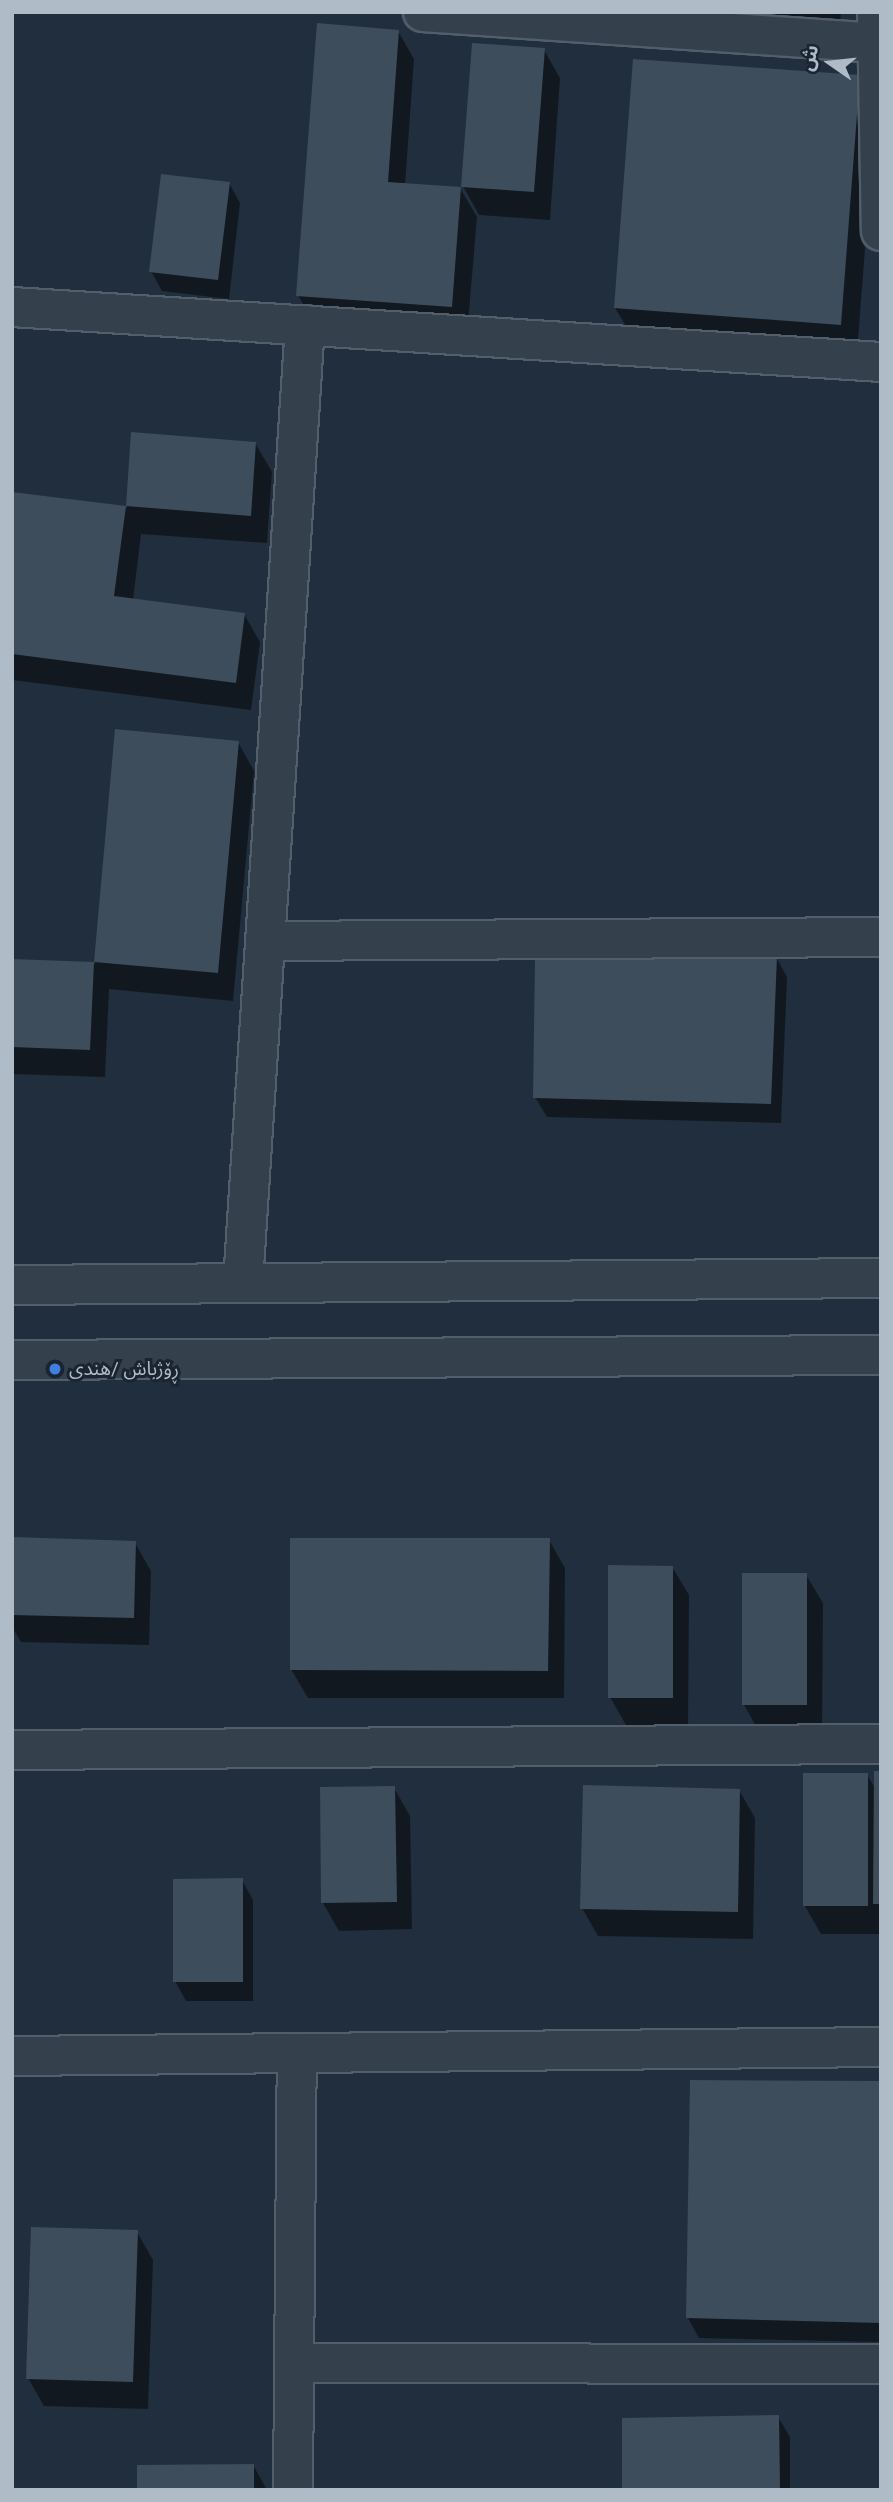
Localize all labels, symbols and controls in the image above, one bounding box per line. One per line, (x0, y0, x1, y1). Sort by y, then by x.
north arrow (795, 28, 865, 98)
text: ش (795, 42, 823, 73)
place label: ڕۆژباش /ھندی (69, 1358, 179, 1380)
marker: ڕۆژباش /ھندی (47, 1361, 63, 1377)

